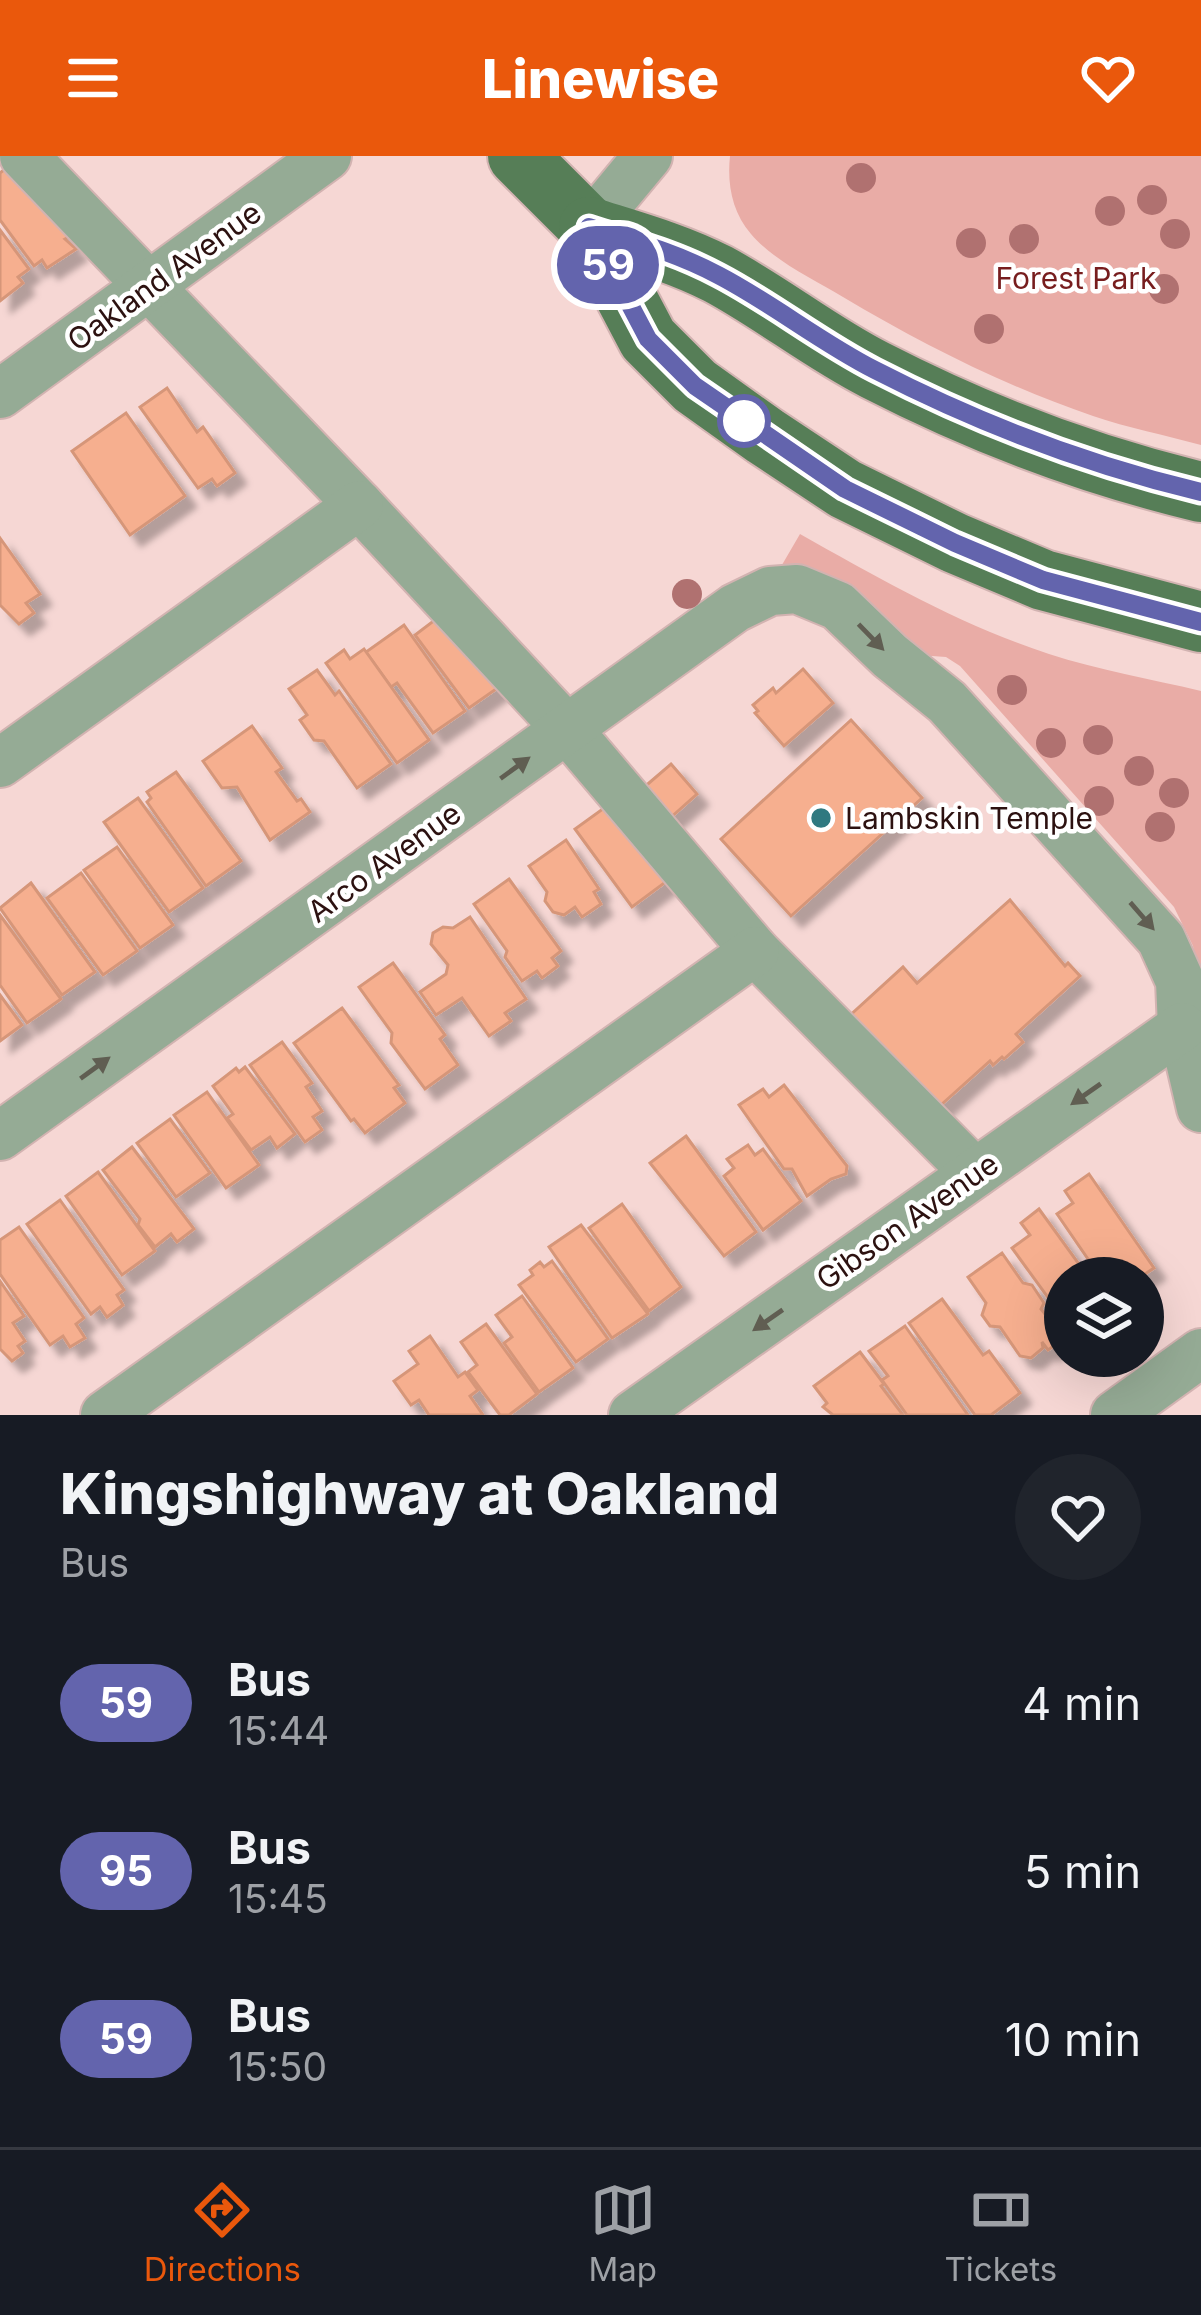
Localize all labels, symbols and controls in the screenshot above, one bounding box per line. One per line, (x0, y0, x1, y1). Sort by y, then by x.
icon: menu (60, 45, 126, 111)
icon: heart (1075, 45, 1141, 111)
text: Linewise (482, 46, 719, 111)
street label: Oakland Avenue (60, 194, 268, 358)
line badge: 59 (554, 226, 662, 304)
text: 59 (581, 239, 635, 290)
park label: Forest Park (995, 260, 1157, 296)
unlabelled marker (719, 396, 769, 446)
one-way arrow (856, 622, 884, 651)
one-way arrow (499, 757, 531, 780)
street label: Arco Avenue (300, 794, 468, 930)
place label: Lambskin Temple (845, 800, 1093, 836)
marker: Lambskin Temple (808, 805, 834, 831)
one-way arrow (1128, 901, 1154, 931)
one-way arrow (79, 1057, 111, 1080)
one-way arrow (1070, 1082, 1102, 1105)
street label: Gibson Avenue (809, 1145, 1005, 1297)
map controls (1044, 1257, 1164, 1377)
button: layers (1044, 1257, 1164, 1377)
one-way arrow (752, 1307, 784, 1331)
button: heart (1015, 1454, 1141, 1580)
text: Kingshighway at Oakland (60, 1459, 779, 1528)
text: Bus (60, 1539, 129, 1586)
text: Bus (228, 1652, 311, 1707)
text: 4 min (1022, 1676, 1141, 1731)
text: 59 (99, 1677, 153, 1728)
text: 15:44 (228, 1707, 329, 1754)
text: Bus (228, 1820, 311, 1875)
text: 5 min (1024, 1844, 1141, 1899)
text: 95 (99, 1845, 153, 1896)
text: 15:45 (228, 1875, 328, 1922)
text: Bus (228, 1988, 311, 2043)
text: 10 min (1005, 2012, 1141, 2067)
text: 59 (99, 2013, 153, 2064)
text: 15:50 (228, 2043, 327, 2090)
tab: Directions (144, 2177, 301, 2289)
tab: Map (589, 2177, 657, 2289)
tab: Tickets (945, 2177, 1057, 2289)

